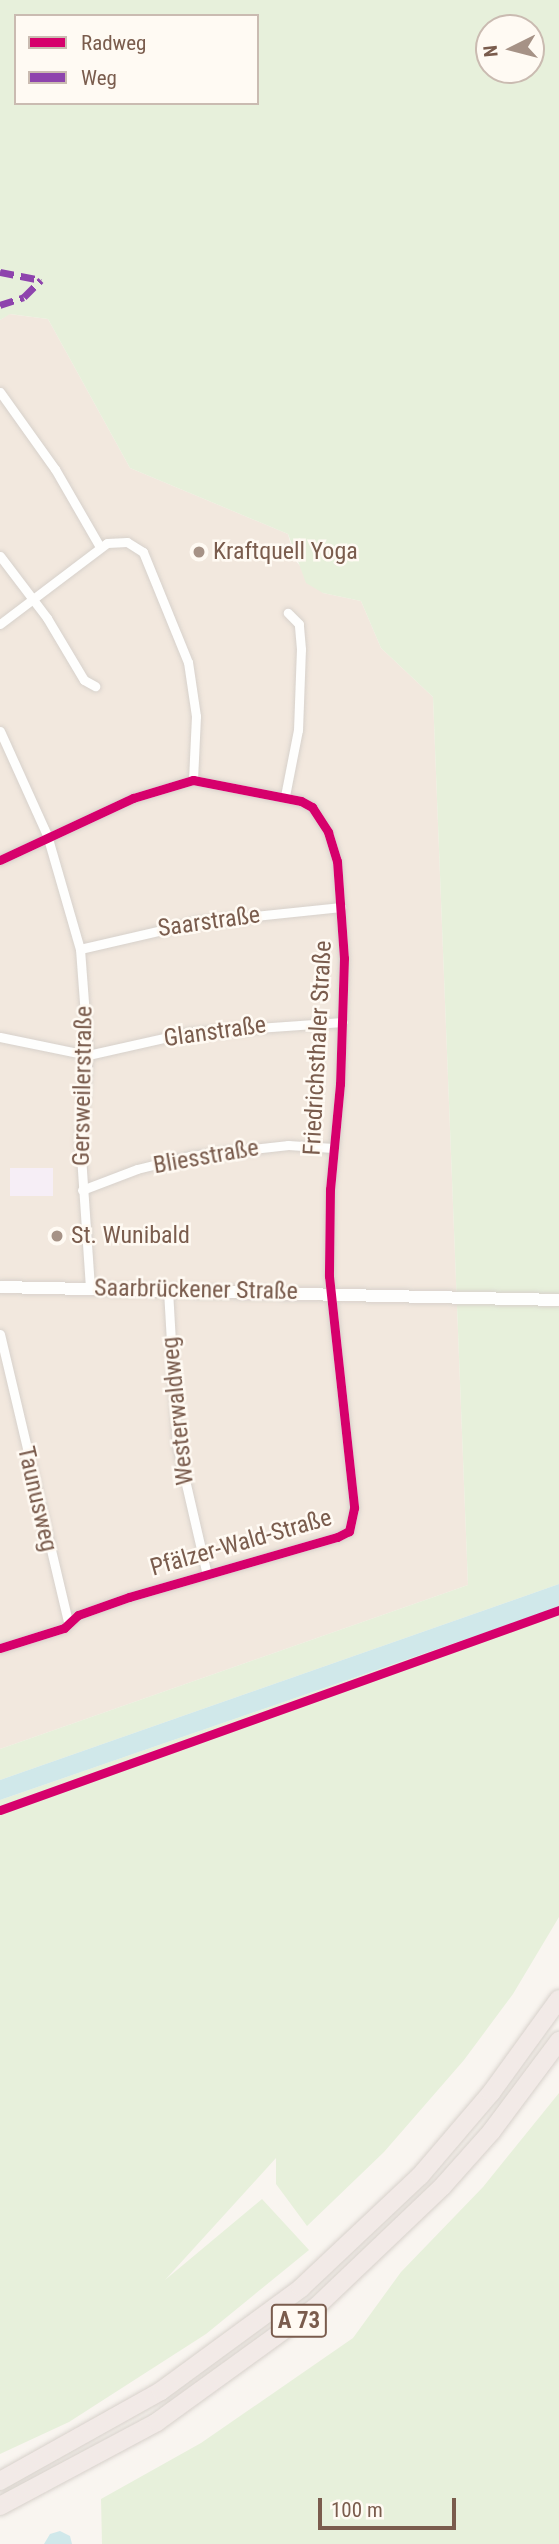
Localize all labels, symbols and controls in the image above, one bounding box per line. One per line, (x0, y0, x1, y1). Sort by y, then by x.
legend (14, 14, 259, 105)
north arrow (475, 14, 545, 84)
text: Radweg (81, 31, 146, 55)
text: N (479, 44, 503, 58)
text: Weg (81, 66, 117, 90)
place label: Kraftquell Yoga (213, 538, 358, 566)
marker: Kraftquell Yoga (191, 544, 207, 560)
street label: Saarstraße (156, 901, 262, 943)
street label: Friedrichsthaler Straße (298, 940, 338, 1156)
street label: Gersweilerstraße (67, 1006, 99, 1166)
street label: Glanstraße (162, 1011, 268, 1053)
street label: Bliesstraße (151, 1134, 261, 1180)
place label: St. Wunibald (71, 1222, 190, 1250)
marker: St. Wunibald (49, 1228, 65, 1244)
street label: Saarbrückener Straße (94, 1274, 298, 1306)
street label: Westerwaldweg (156, 1335, 200, 1487)
street label: Taunusweg (11, 1444, 63, 1554)
street label: Pfälzer-Wald-Straße (147, 1503, 335, 1583)
road number: A 73 (269, 2302, 329, 2340)
scale bar (321, 2484, 459, 2528)
text: 100 m (331, 2498, 383, 2522)

